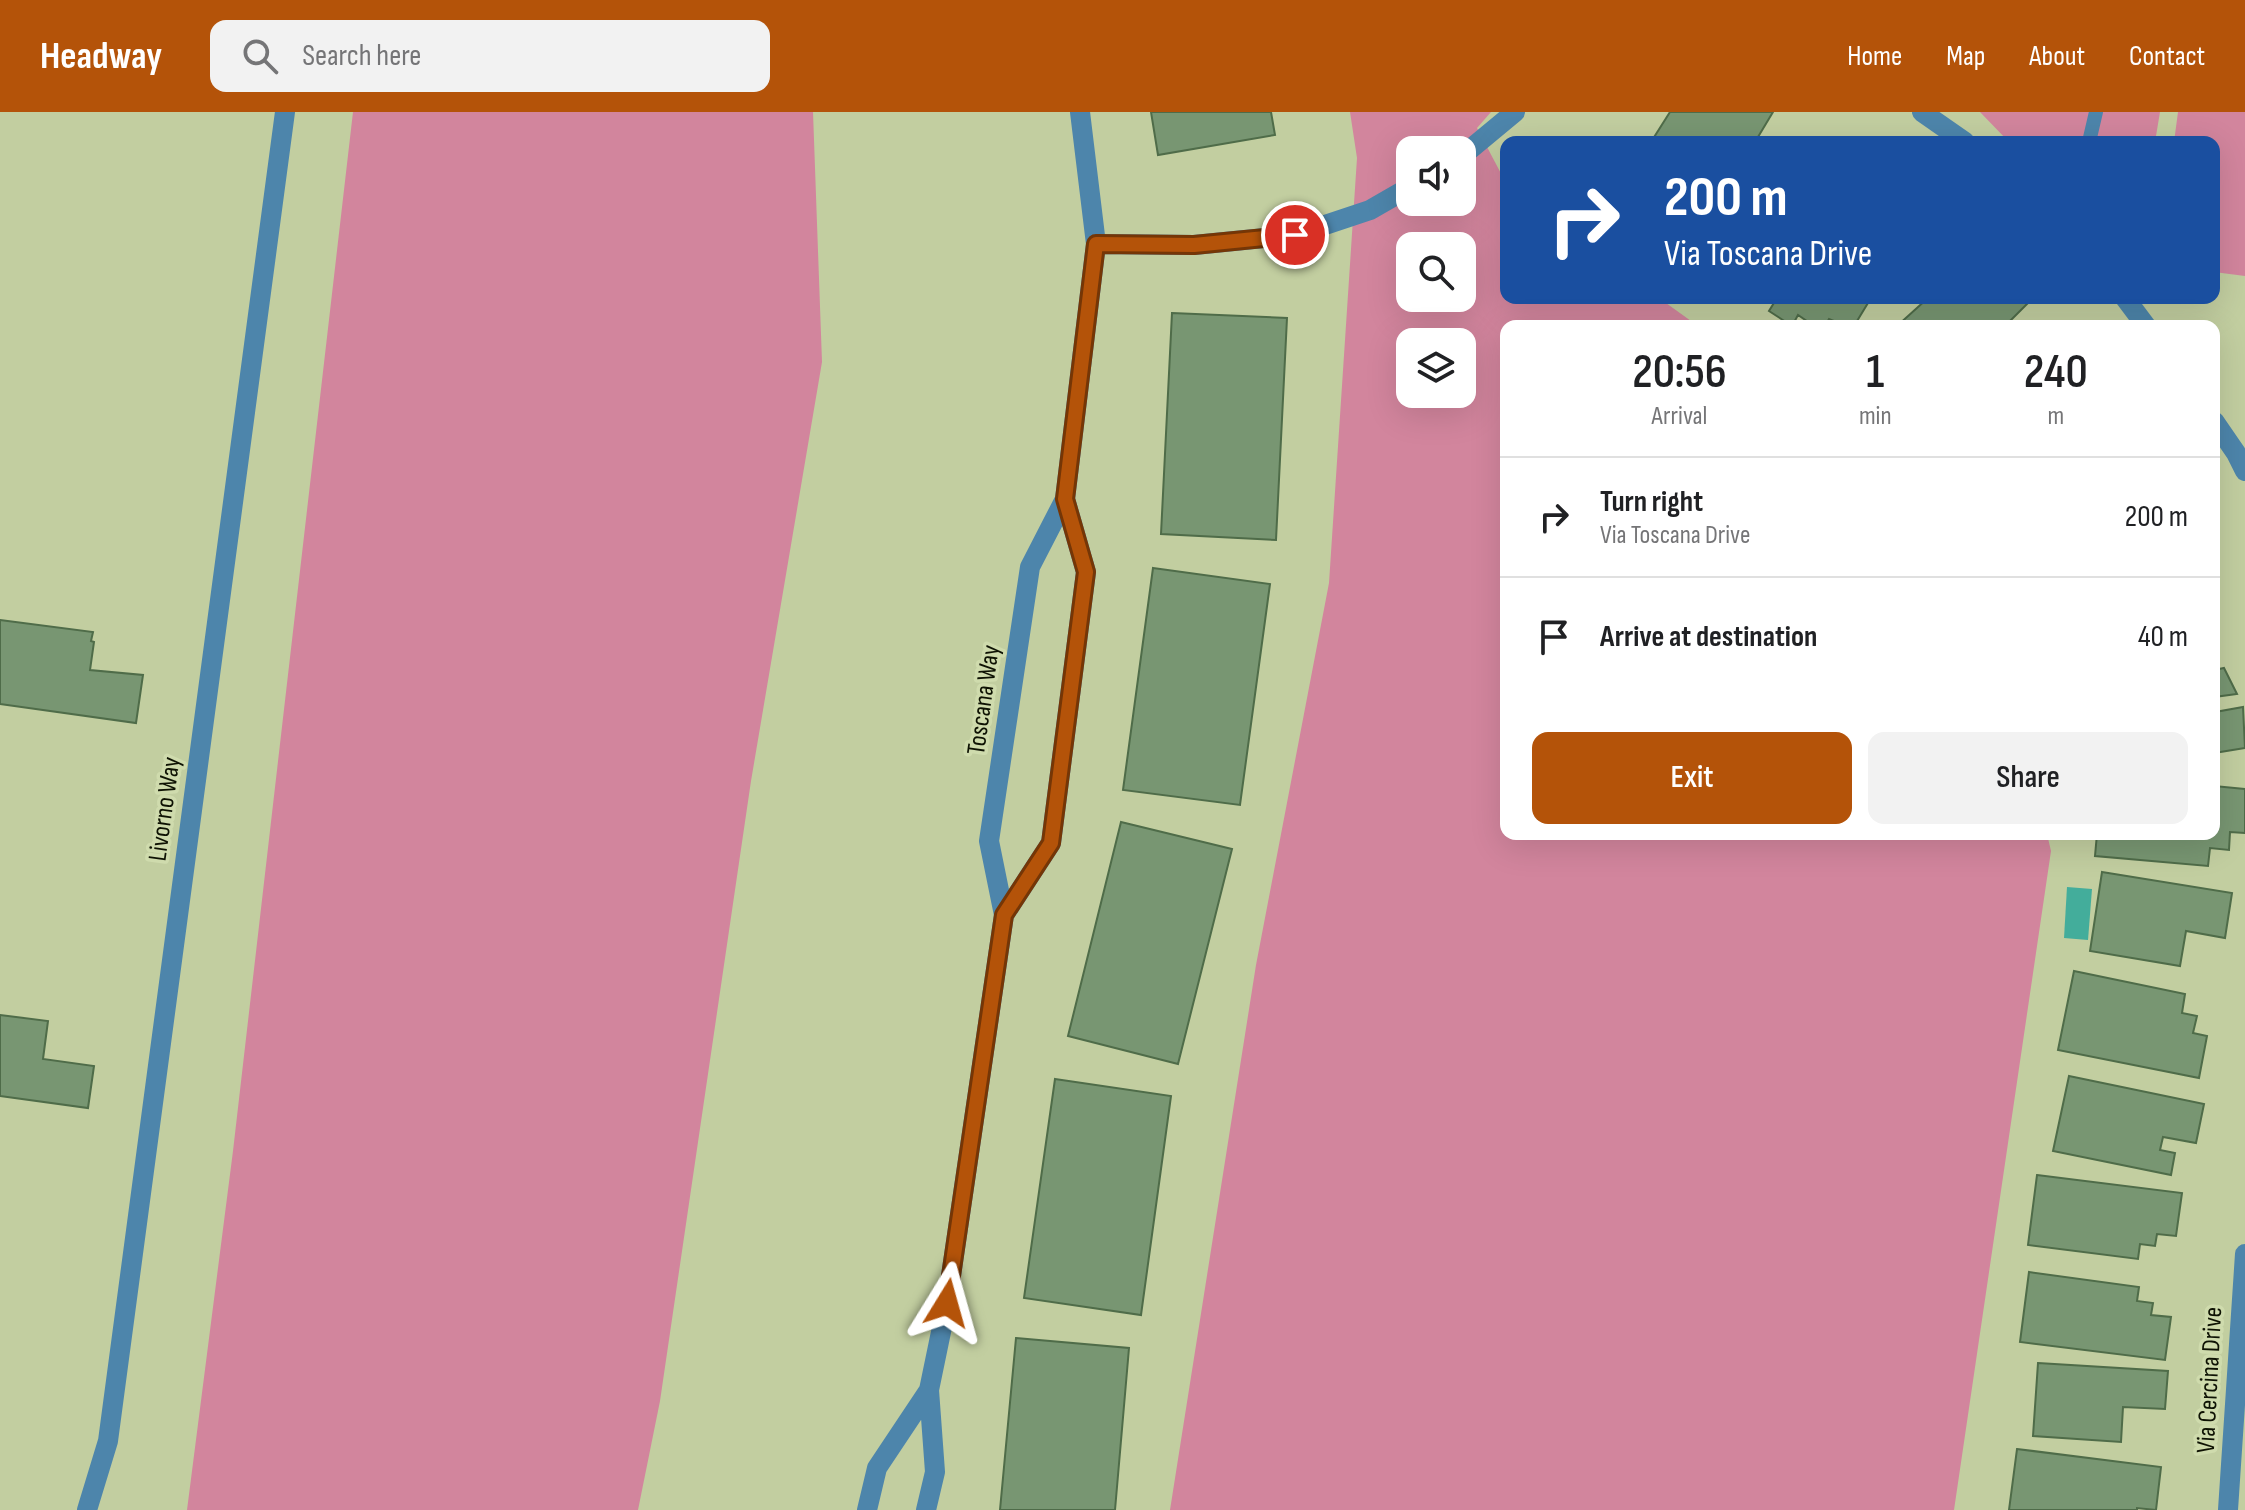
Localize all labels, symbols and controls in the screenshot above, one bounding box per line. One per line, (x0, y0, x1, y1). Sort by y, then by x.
search box (210, 20, 770, 92)
text: Headway (40, 34, 162, 79)
icon: search (238, 34, 282, 78)
text: Search here (302, 38, 421, 74)
text: Home (1847, 40, 1902, 73)
text: Map (1946, 40, 1985, 73)
text: About (2029, 40, 2085, 73)
text: Contact (2129, 40, 2205, 73)
map controls (1396, 136, 1476, 408)
button: sound (1396, 136, 1476, 216)
text: 200 m (1664, 165, 1788, 232)
icon: right (1532, 168, 1636, 272)
pin (1261, 201, 1329, 269)
icon: arrive (1273, 213, 1317, 257)
button: search (1396, 232, 1476, 312)
text: Via Toscana Drive (1664, 233, 1872, 276)
button: layers (1396, 328, 1476, 408)
text: 20:56 (1632, 344, 1727, 401)
text: 1 (1866, 344, 1884, 401)
text: 240 (2024, 344, 2088, 401)
text: Arrival (1652, 401, 1707, 432)
text: min (1859, 401, 1892, 432)
text: m (2047, 401, 2064, 432)
text: Turn right (1600, 484, 1703, 520)
icon: right (1532, 495, 1576, 539)
text: 200 m (2125, 499, 2188, 535)
text: Via Toscana Drive (1600, 520, 1750, 551)
icon: arrive (1532, 615, 1576, 659)
text: Arrive at destination (1600, 619, 1817, 655)
text: 40 m (2138, 619, 2188, 655)
street label: Toscana Way (961, 643, 1007, 757)
button: Exit (1532, 732, 1852, 824)
button: Share (1868, 732, 2188, 824)
street label: Livorno Way (142, 755, 188, 863)
position arrow (905, 1261, 989, 1345)
street label: Via Cercina Drive (2191, 1306, 2229, 1454)

